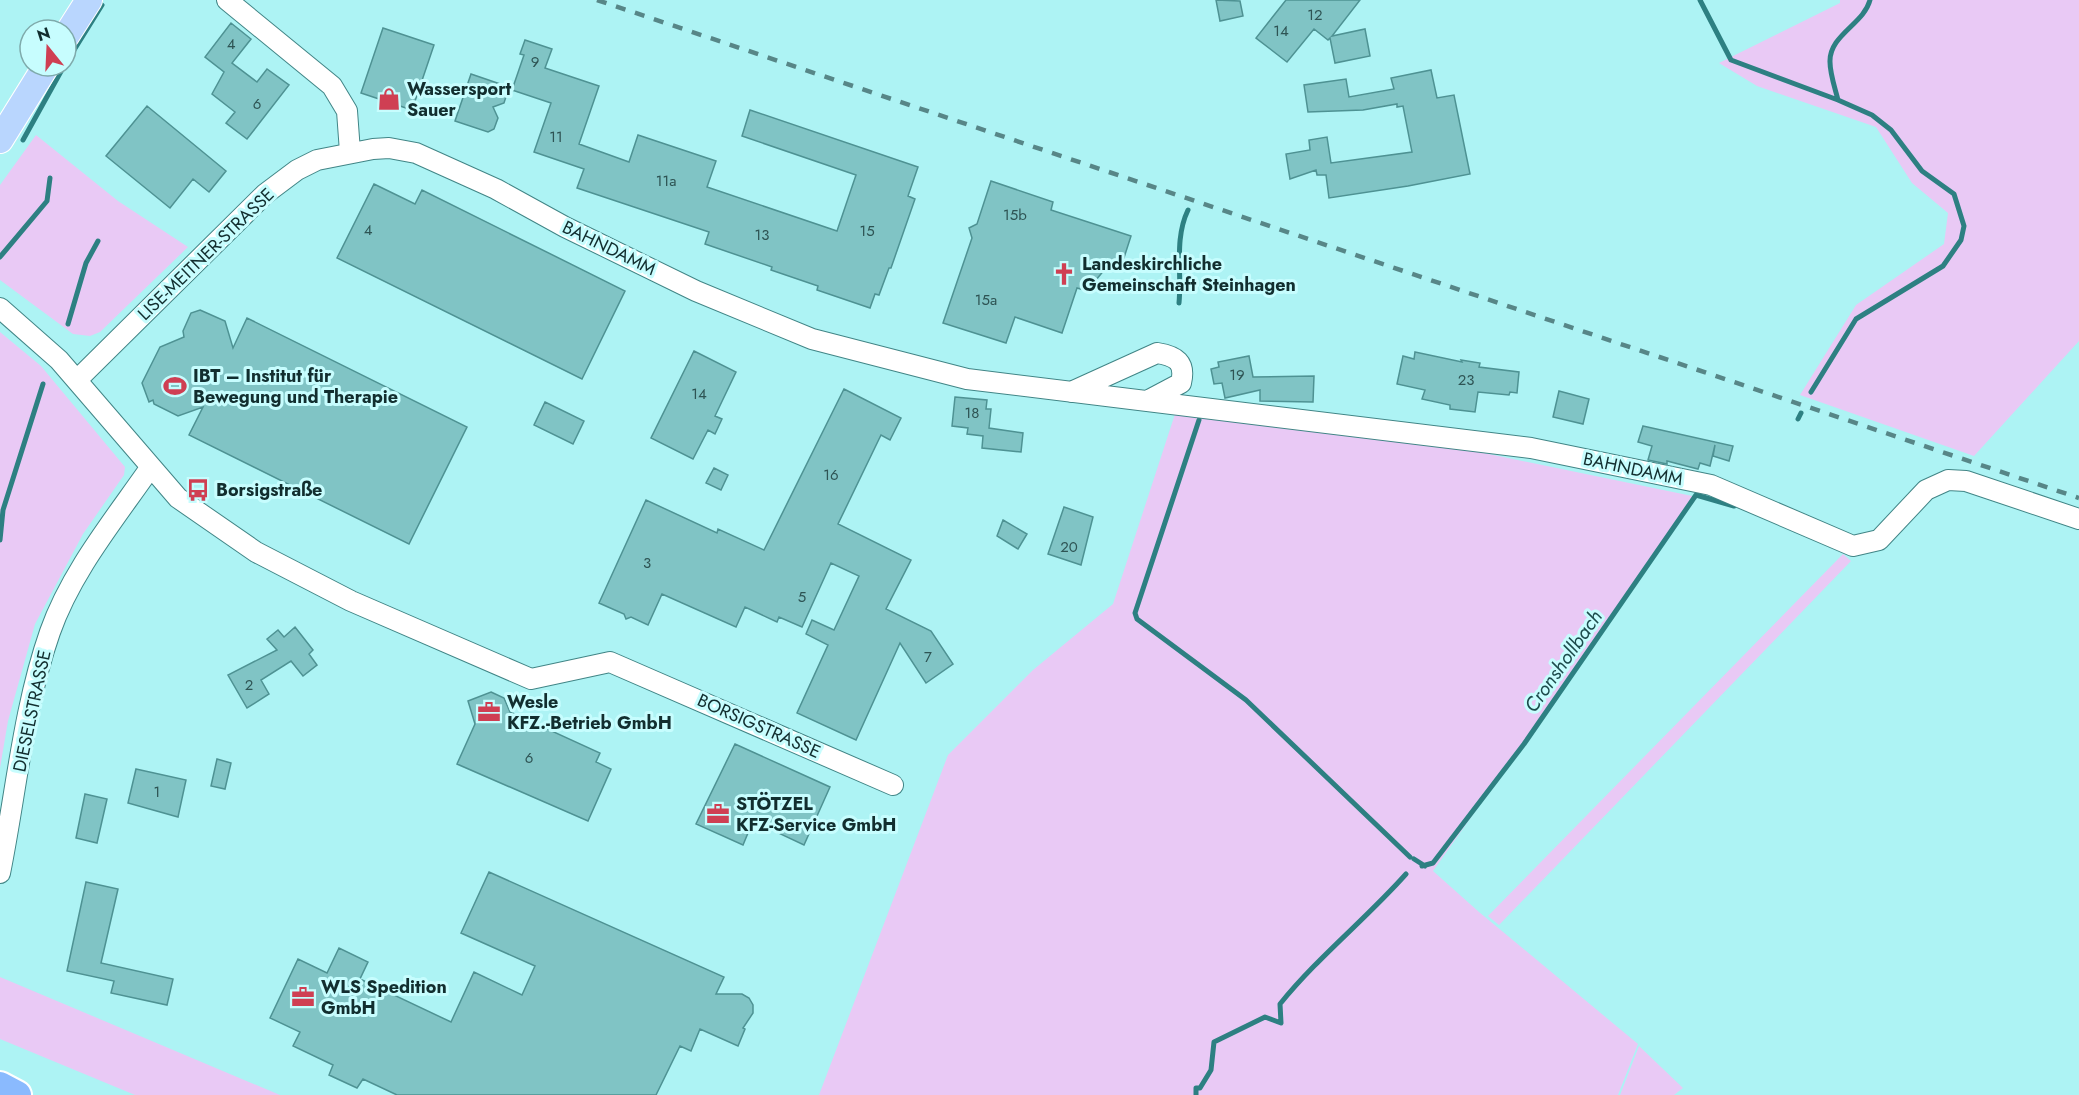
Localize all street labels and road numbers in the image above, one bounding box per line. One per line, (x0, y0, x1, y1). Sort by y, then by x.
street label: LISE-MEITNER-STRASSE (132, 182, 280, 326)
street label: BAHNDAMM (558, 214, 660, 282)
street label: BAHNDAMM (1581, 446, 1685, 492)
street label: DIESELSTRASSE (6, 648, 58, 774)
street label: BORSIGSTRASSE (693, 687, 825, 765)

